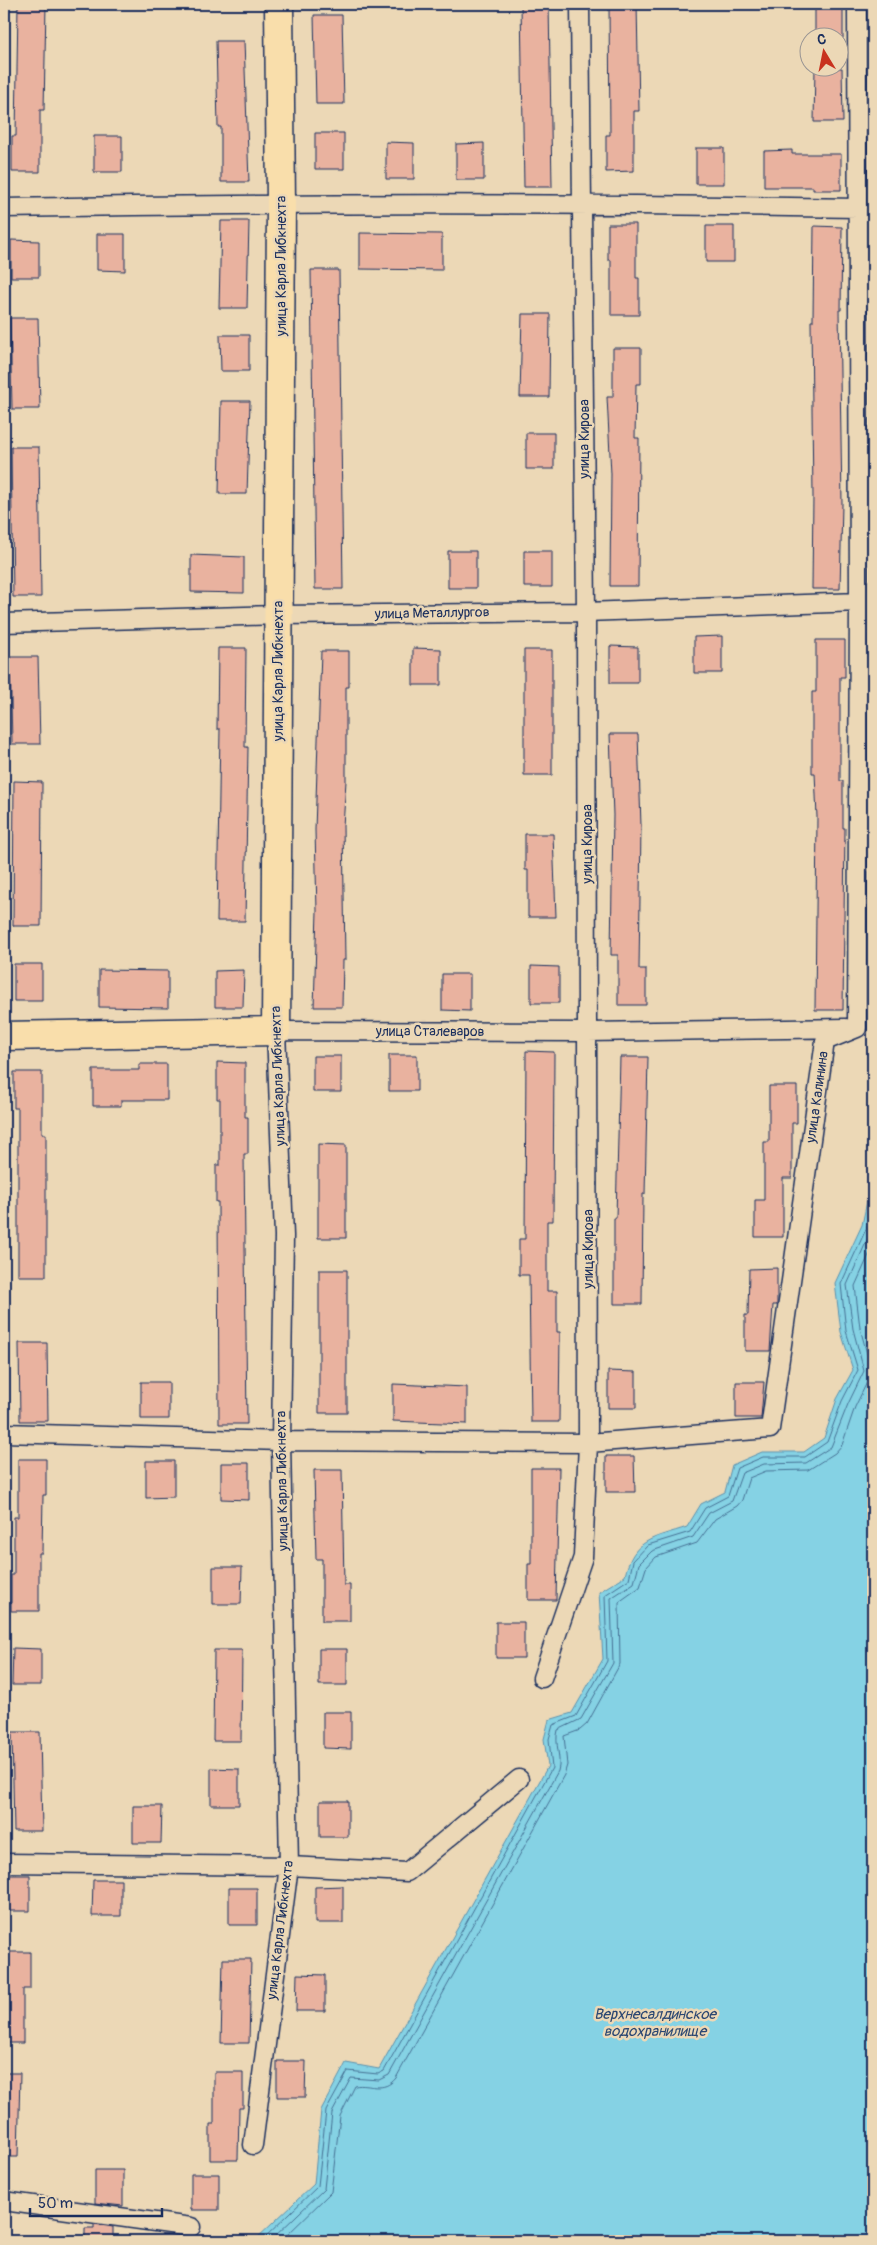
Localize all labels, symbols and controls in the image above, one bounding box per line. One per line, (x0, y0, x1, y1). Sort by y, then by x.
north arrow (800, 28, 850, 78)
text: С (816, 31, 828, 49)
street label: улица Карла Либкнехта (273, 196, 290, 337)
street label: улица Кирова (576, 399, 593, 480)
street label: улица Карла Либкнехта (270, 601, 287, 742)
street label: улица Металлургов (373, 603, 490, 623)
street label: улица Кирова (579, 804, 596, 885)
street label: улица Карла Либкнехта (267, 1006, 289, 1147)
street label: улица Сталеваров (375, 1023, 484, 1040)
street label: улица Калинина (802, 1050, 832, 1145)
street label: улица Кирова (580, 1209, 597, 1290)
street label: улица Карла Либкнехта (272, 1411, 292, 1552)
street label: улица Карла Либкнехта (263, 1859, 297, 2002)
water label: Верхнесалдинское водохранилище (594, 2005, 717, 2041)
scale bar (30, 2185, 162, 2217)
text: 50 m (38, 2194, 73, 2213)

